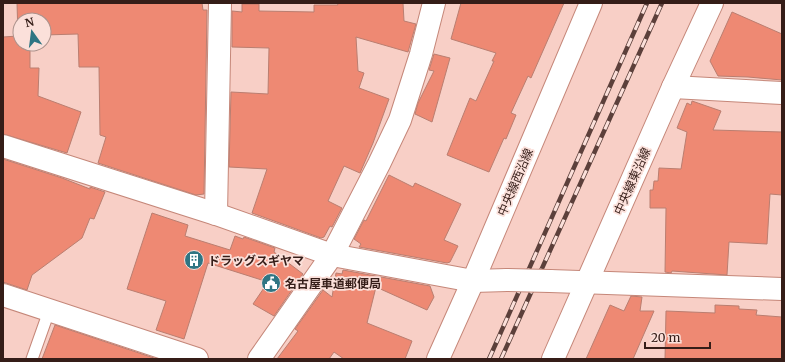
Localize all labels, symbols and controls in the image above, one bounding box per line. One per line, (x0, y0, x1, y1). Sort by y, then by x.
north arrow (12, 12, 52, 52)
text: N (24, 14, 36, 30)
street label: 中央線東沿線 (611, 145, 653, 217)
street label: 中央線西沿線 (494, 146, 536, 218)
building icon: ドラッグスギヤマ (183, 249, 205, 271)
place label: ドラッグスギヤマ (208, 253, 304, 268)
public building icon: 名古屋車道郵便局 (260, 272, 282, 294)
place label: 名古屋車道郵便局 (285, 276, 381, 291)
scale bar (645, 324, 710, 350)
text: 20 m (651, 330, 680, 345)

